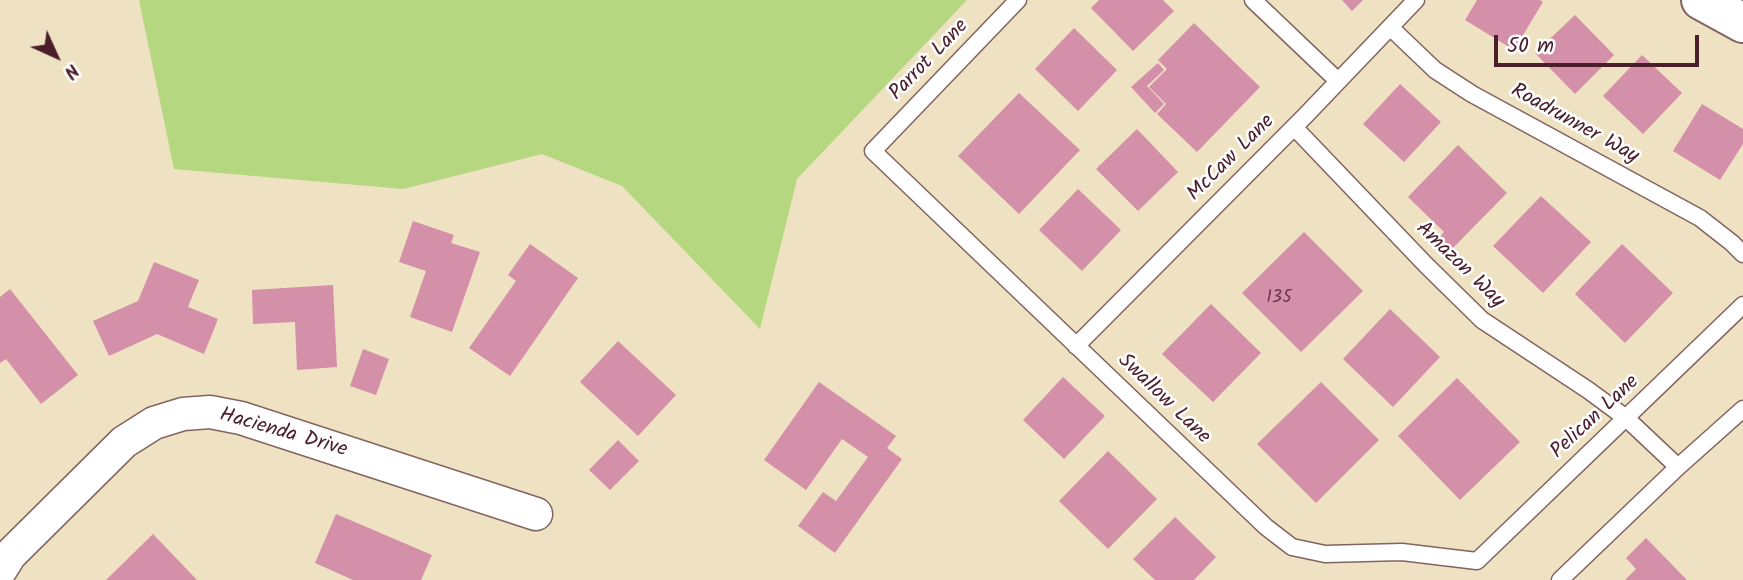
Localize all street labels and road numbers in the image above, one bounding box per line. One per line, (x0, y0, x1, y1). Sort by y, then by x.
street label: Parrot Lane (885, 15, 975, 107)
street label: Roadrunner Way (1506, 79, 1642, 171)
street label: McCaw Lane (1183, 110, 1281, 208)
street label: Amazon Way (1409, 217, 1509, 315)
street label: Swallow Lane (1111, 349, 1215, 451)
street label: Pelican Lane (1547, 371, 1645, 465)
street label: Hacienda Drive (216, 404, 350, 464)

